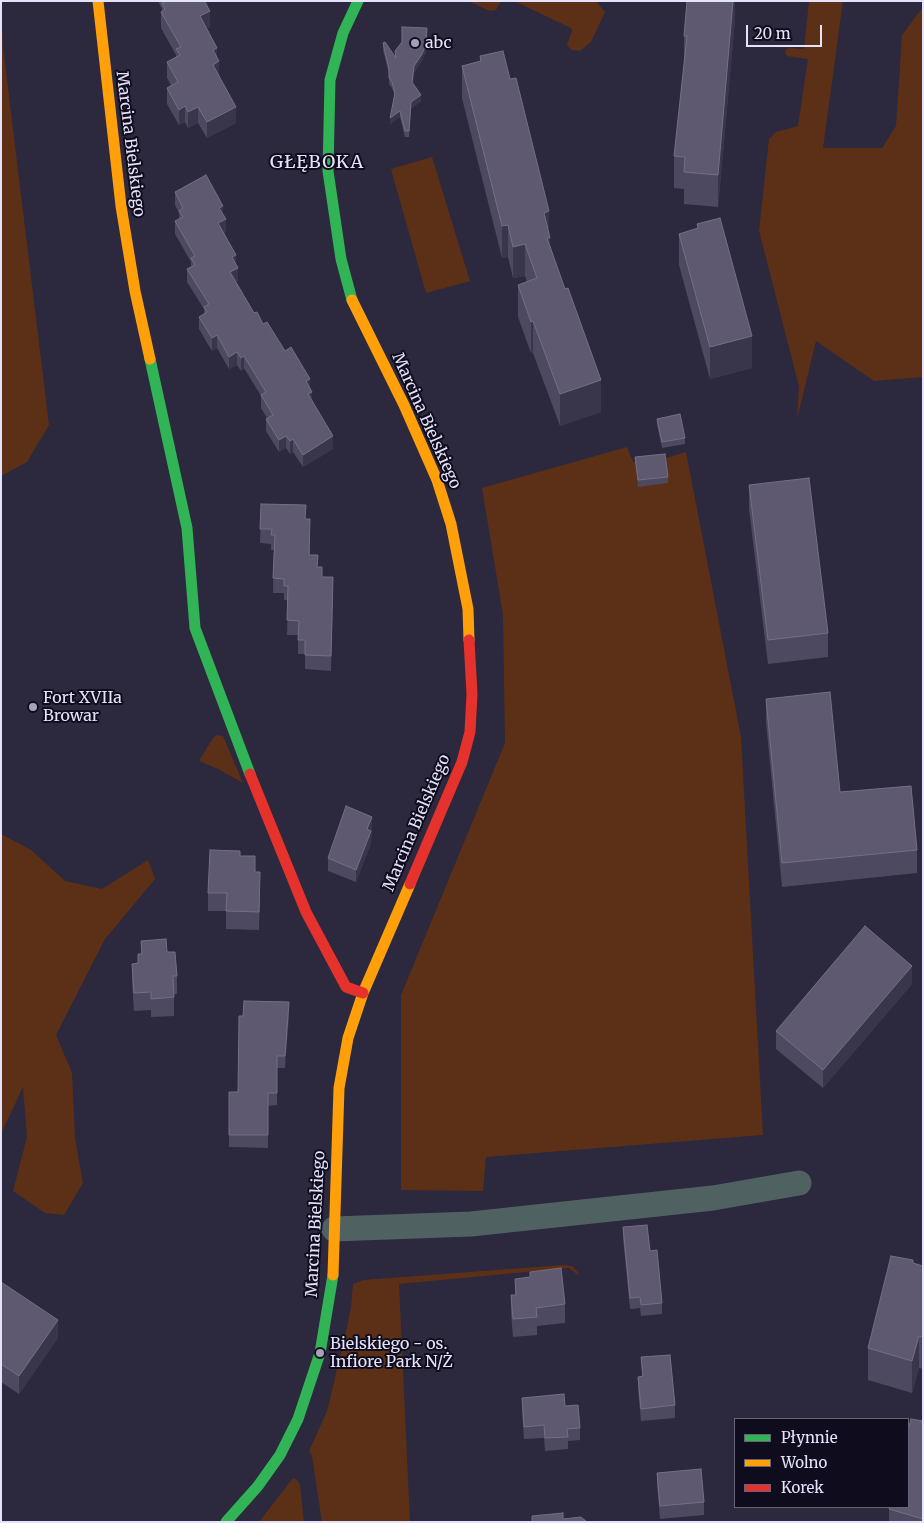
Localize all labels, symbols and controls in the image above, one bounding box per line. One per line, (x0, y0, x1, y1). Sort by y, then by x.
scale bar (749, 15, 825, 47)
text: 20 m (754, 24, 791, 43)
place label: abc (425, 33, 452, 53)
marker: abc (409, 37, 421, 49)
street label: Marcina Bielskiego (112, 70, 148, 218)
district label: GŁĘBOKA (269, 152, 365, 174)
street label: Marcina Bielskiego (387, 350, 465, 492)
place label: Fort XVIIa Browar (43, 688, 122, 726)
marker: Fort XVIIa Browar (27, 701, 39, 713)
street label: Marcina Bielskiego (380, 752, 454, 894)
street label: Marcina Bielskiego (303, 1150, 329, 1298)
place label: Bielskiego - os. Infiore Park N/Ż (330, 1334, 453, 1372)
marker: Bielskiego - os. Infiore Park N/Ż (314, 1347, 326, 1359)
legend (734, 1418, 909, 1508)
text: Płynnie (781, 1428, 837, 1447)
text: Wolno (781, 1453, 827, 1472)
text: Korek (781, 1478, 824, 1497)

